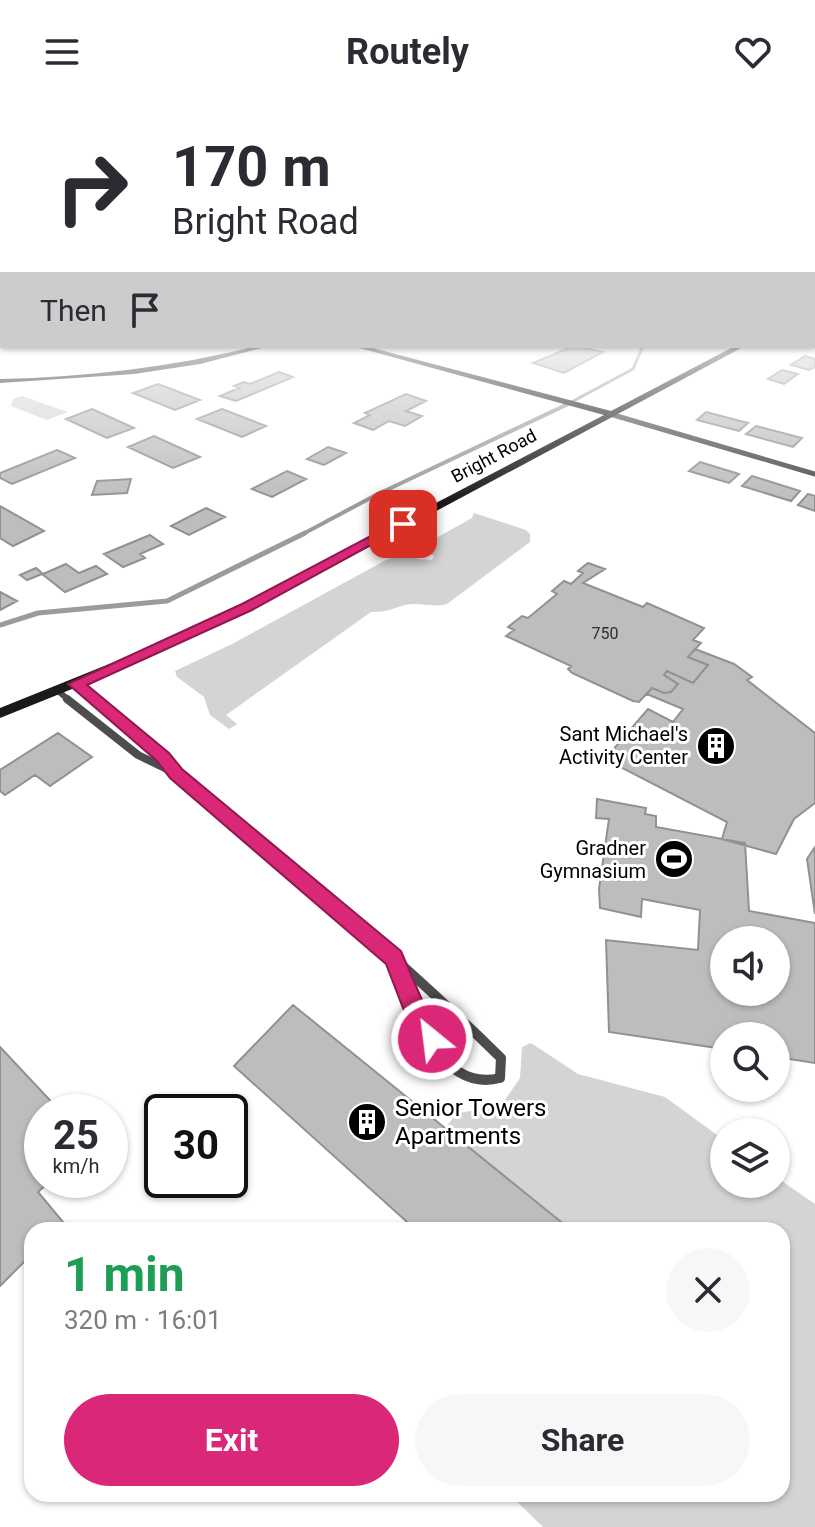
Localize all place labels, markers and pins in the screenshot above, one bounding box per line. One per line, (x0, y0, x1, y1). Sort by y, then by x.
pin (369, 490, 437, 558)
place label: Sant Michael's Activity Center (559, 722, 688, 769)
building icon: Sant Michael's Activity Center (695, 725, 737, 767)
place label: Gradner Gymnasium (540, 836, 646, 883)
sports icon: Gradner Gymnasium (653, 838, 695, 880)
place label: Senior Towers Apartments (395, 1094, 547, 1150)
building icon: Senior Towers Apartments (346, 1101, 388, 1143)

